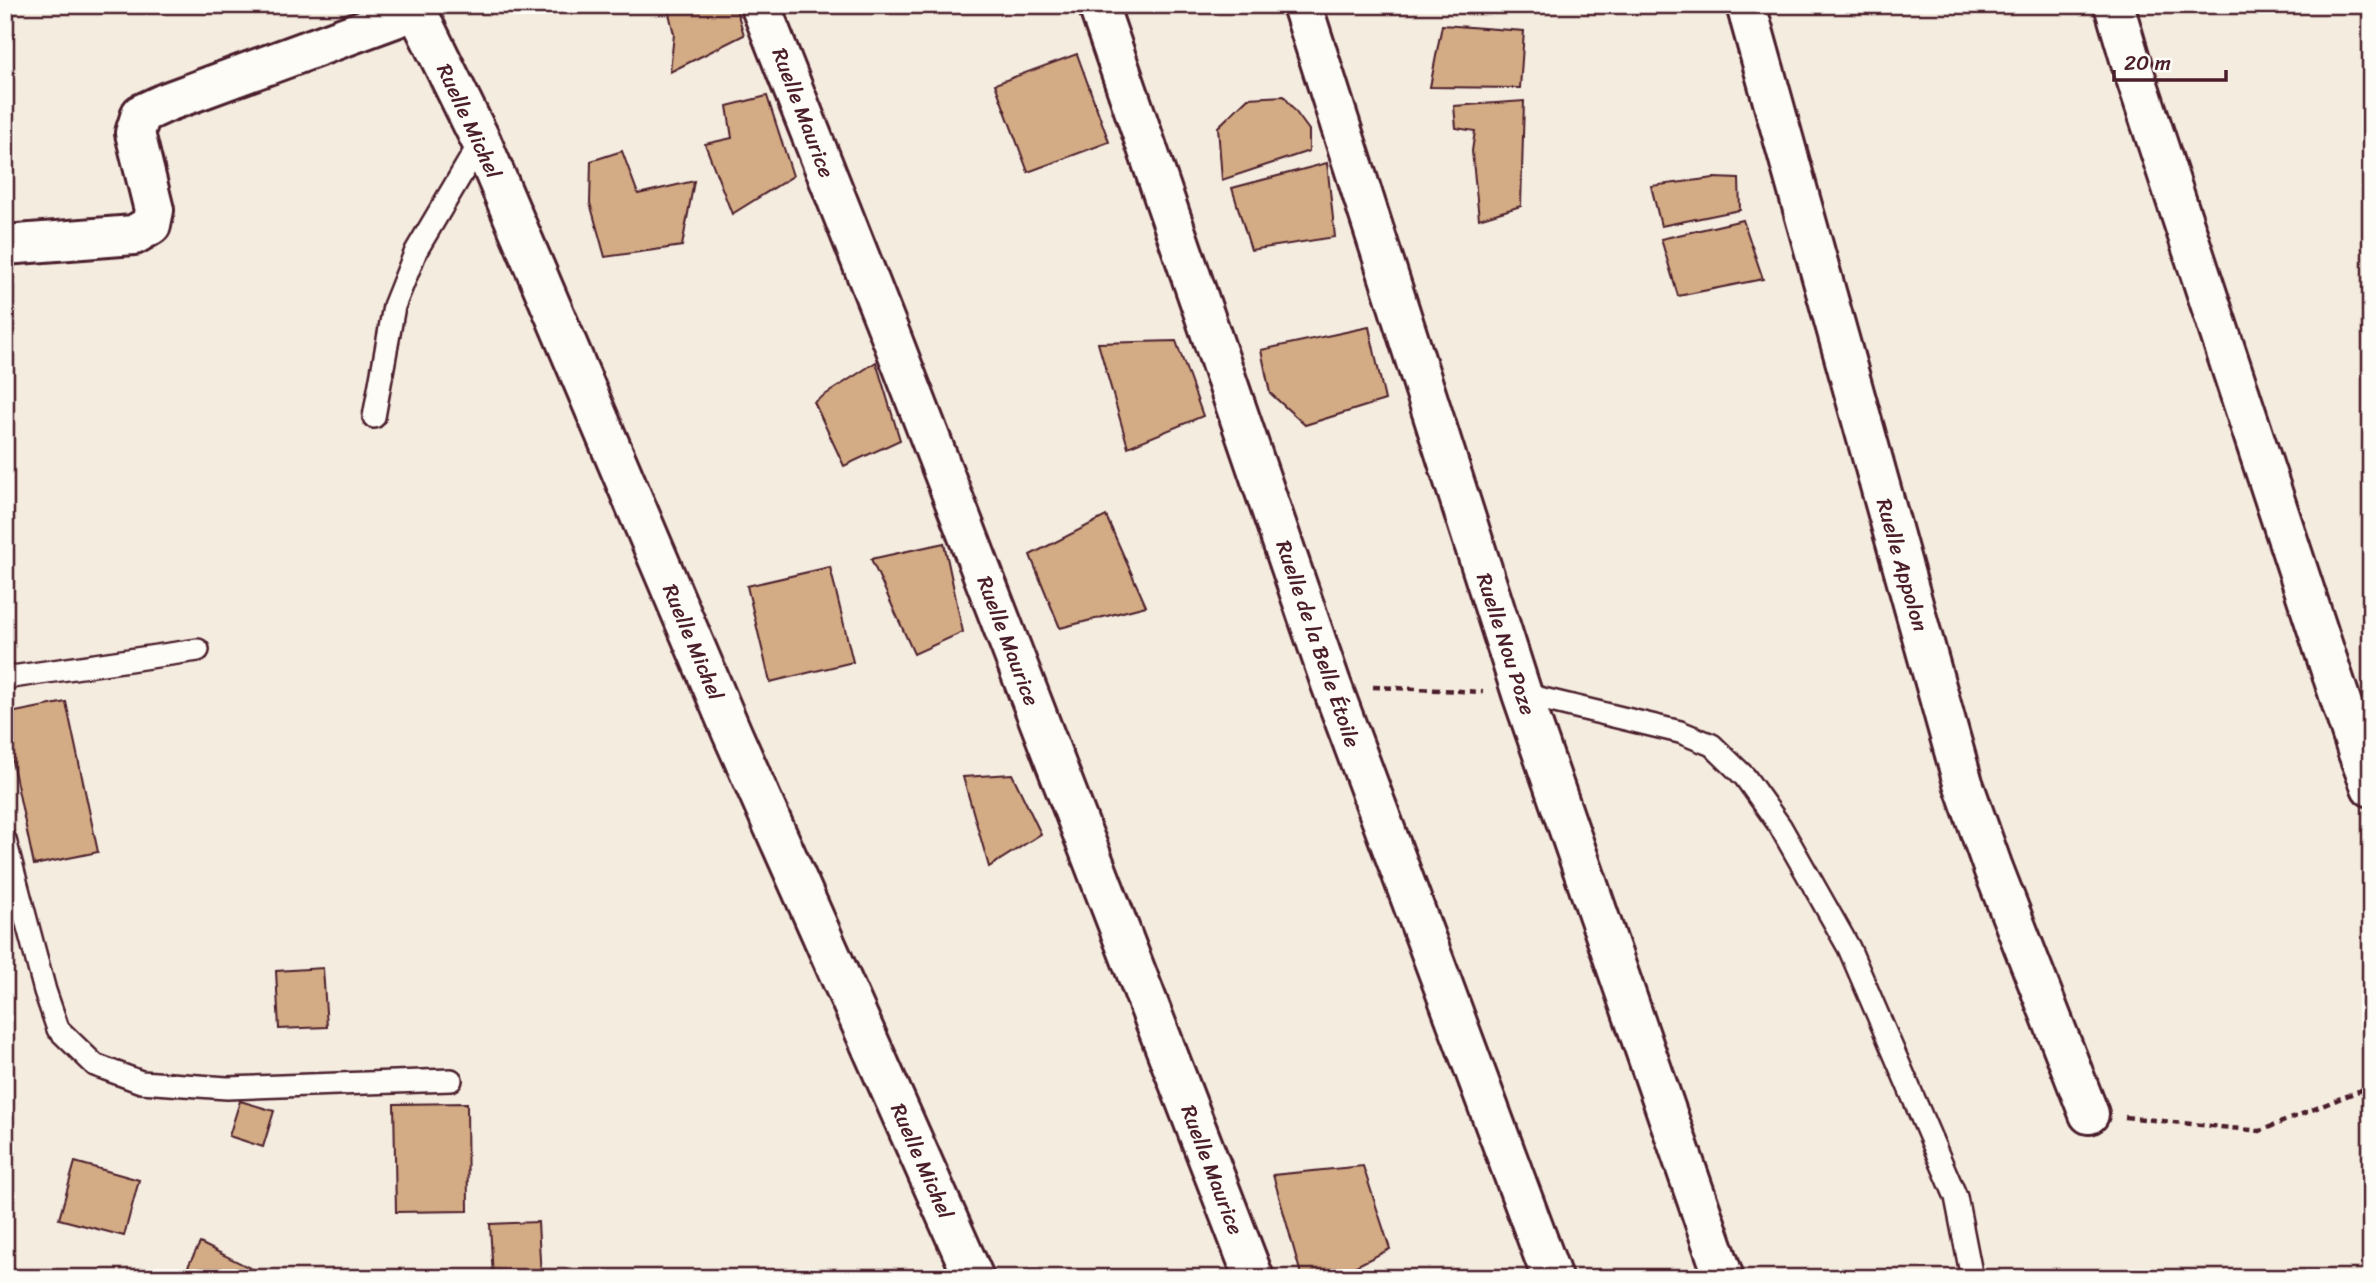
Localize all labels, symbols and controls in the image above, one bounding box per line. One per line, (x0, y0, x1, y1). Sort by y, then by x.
scale bar (2114, 38, 2226, 82)
street label: Ruelle Maurice (761, 42, 845, 184)
text: 20 m (2124, 44, 2171, 82)
street label: Ruelle Michel (426, 57, 513, 186)
street label: Ruelle Appolon (1865, 494, 1939, 636)
street label: Ruelle de la Belle Étoile (1265, 535, 1371, 753)
street label: Ruelle Nou Poze (1465, 568, 1547, 720)
street label: Ruelle Maurice (966, 570, 1050, 712)
street label: Ruelle Michel (651, 578, 735, 707)
street label: Ruelle Michel (880, 1097, 965, 1226)
street label: Ruelle Maurice (1170, 1099, 1254, 1241)

